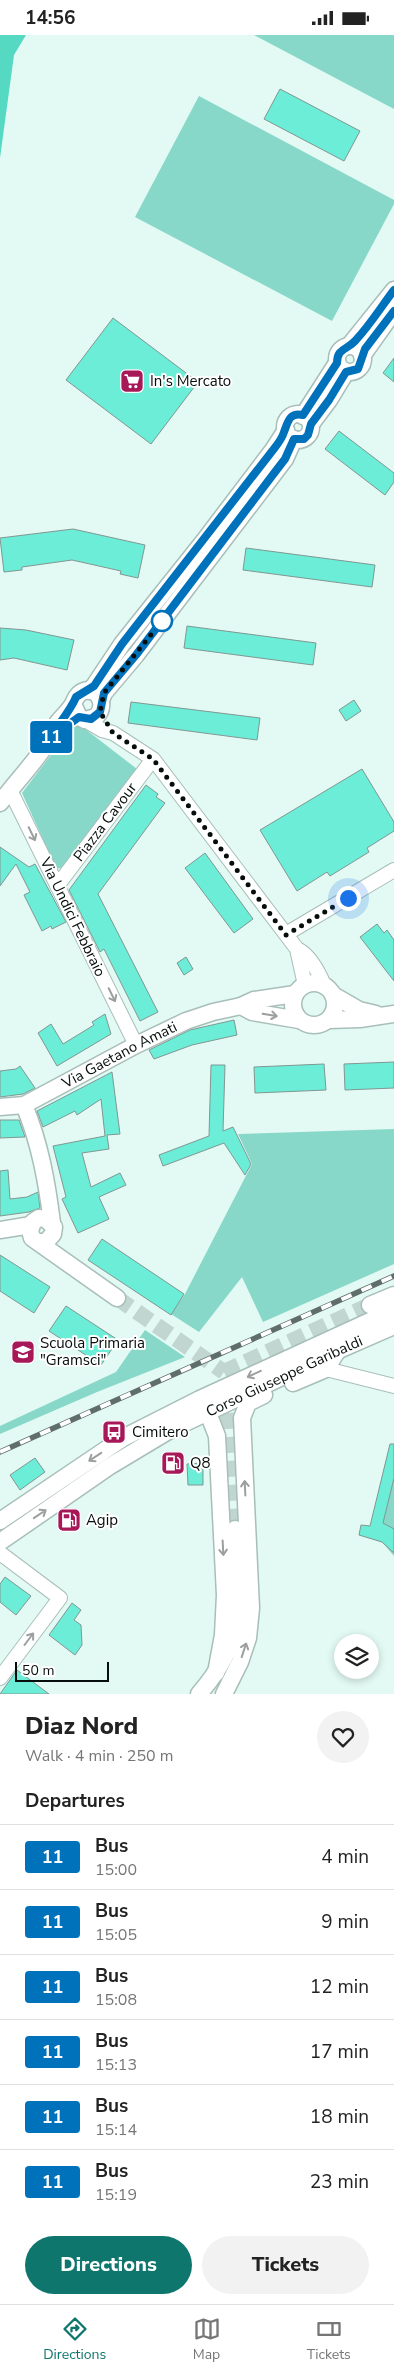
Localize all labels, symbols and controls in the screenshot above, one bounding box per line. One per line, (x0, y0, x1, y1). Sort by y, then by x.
text: 14:56 (25, 5, 75, 31)
supermarket icon: In's Mercato (119, 368, 145, 394)
place label: In's Mercato (150, 371, 231, 391)
unlabelled marker (151, 610, 173, 632)
line badge: 11 (28, 721, 74, 753)
text: 11 (40, 725, 62, 749)
street label: Piazza Cavour (69, 778, 142, 866)
one-way arrow (27, 826, 37, 841)
street label: Via Undici Febbraio (35, 853, 110, 980)
your location (336, 886, 361, 911)
one-way arrow (108, 987, 117, 1002)
one-way arrow (261, 1010, 277, 1020)
street label: Via Gaetano Amati (58, 1017, 180, 1093)
street label: Corso Giuseppe Garibaldi (203, 1331, 366, 1422)
place label: Scuola Primaria "Gramsci" (40, 1333, 145, 1370)
school or university icon: Scuola Primaria "Gramsci" (10, 1339, 36, 1365)
one-way arrow (247, 1370, 262, 1379)
bus stop icon: Cimitero (101, 1419, 127, 1445)
place label: Cimitero (132, 1422, 189, 1442)
fuel station icon: Q8 (160, 1450, 186, 1476)
one-way arrow (88, 1452, 102, 1462)
place label: Q8 (190, 1453, 211, 1473)
one-way arrow (240, 1480, 249, 1496)
fuel station icon: Agip (56, 1507, 82, 1533)
one-way arrow (33, 1509, 47, 1519)
place label: Agip (86, 1510, 118, 1530)
one-way arrow (218, 1540, 227, 1556)
one-way arrow (24, 1632, 34, 1646)
map controls (334, 1634, 379, 1679)
button: layers (334, 1634, 379, 1679)
one-way arrow (240, 1642, 249, 1658)
scale bar (15, 1659, 109, 1682)
text: 50 m (22, 1661, 54, 1680)
text: Diaz Nord (25, 1710, 138, 1742)
button: heart (317, 1711, 369, 1763)
text: Walk · 4 min · 250 m (25, 1745, 173, 1767)
text: Departures (25, 1788, 125, 1814)
text: Bus (95, 1833, 128, 1859)
text: 4 min (321, 1844, 369, 1870)
text: 11 (42, 1845, 63, 1869)
text: 15:00 (95, 1859, 137, 1881)
text: Bus (95, 1898, 128, 1924)
text: 9 min (321, 1909, 369, 1935)
text: 11 (42, 1910, 63, 1934)
text: 15:05 (95, 1924, 137, 1946)
text: Bus (95, 1963, 128, 1989)
text: 12 min (310, 1974, 369, 2000)
text: 11 (42, 1975, 63, 1999)
text: 15:08 (95, 1989, 137, 2011)
text: Bus (95, 2028, 128, 2054)
text: 17 min (310, 2039, 369, 2065)
text: 11 (42, 2040, 63, 2064)
text: 15:13 (95, 2054, 137, 2076)
text: Bus (95, 2093, 128, 2119)
text: 18 min (310, 2104, 369, 2130)
text: 11 (42, 2105, 63, 2129)
text: 15:14 (95, 2119, 137, 2141)
text: Bus (95, 2158, 128, 2184)
text: 23 min (310, 2169, 369, 2195)
text: 11 (42, 2170, 63, 2194)
text: 15:19 (95, 2184, 137, 2206)
button: Directions (25, 2236, 192, 2294)
button: Tickets (202, 2236, 369, 2294)
tab: Directions (43, 2315, 106, 2364)
tab: Map (193, 2315, 221, 2364)
tab: Tickets (307, 2315, 351, 2364)

